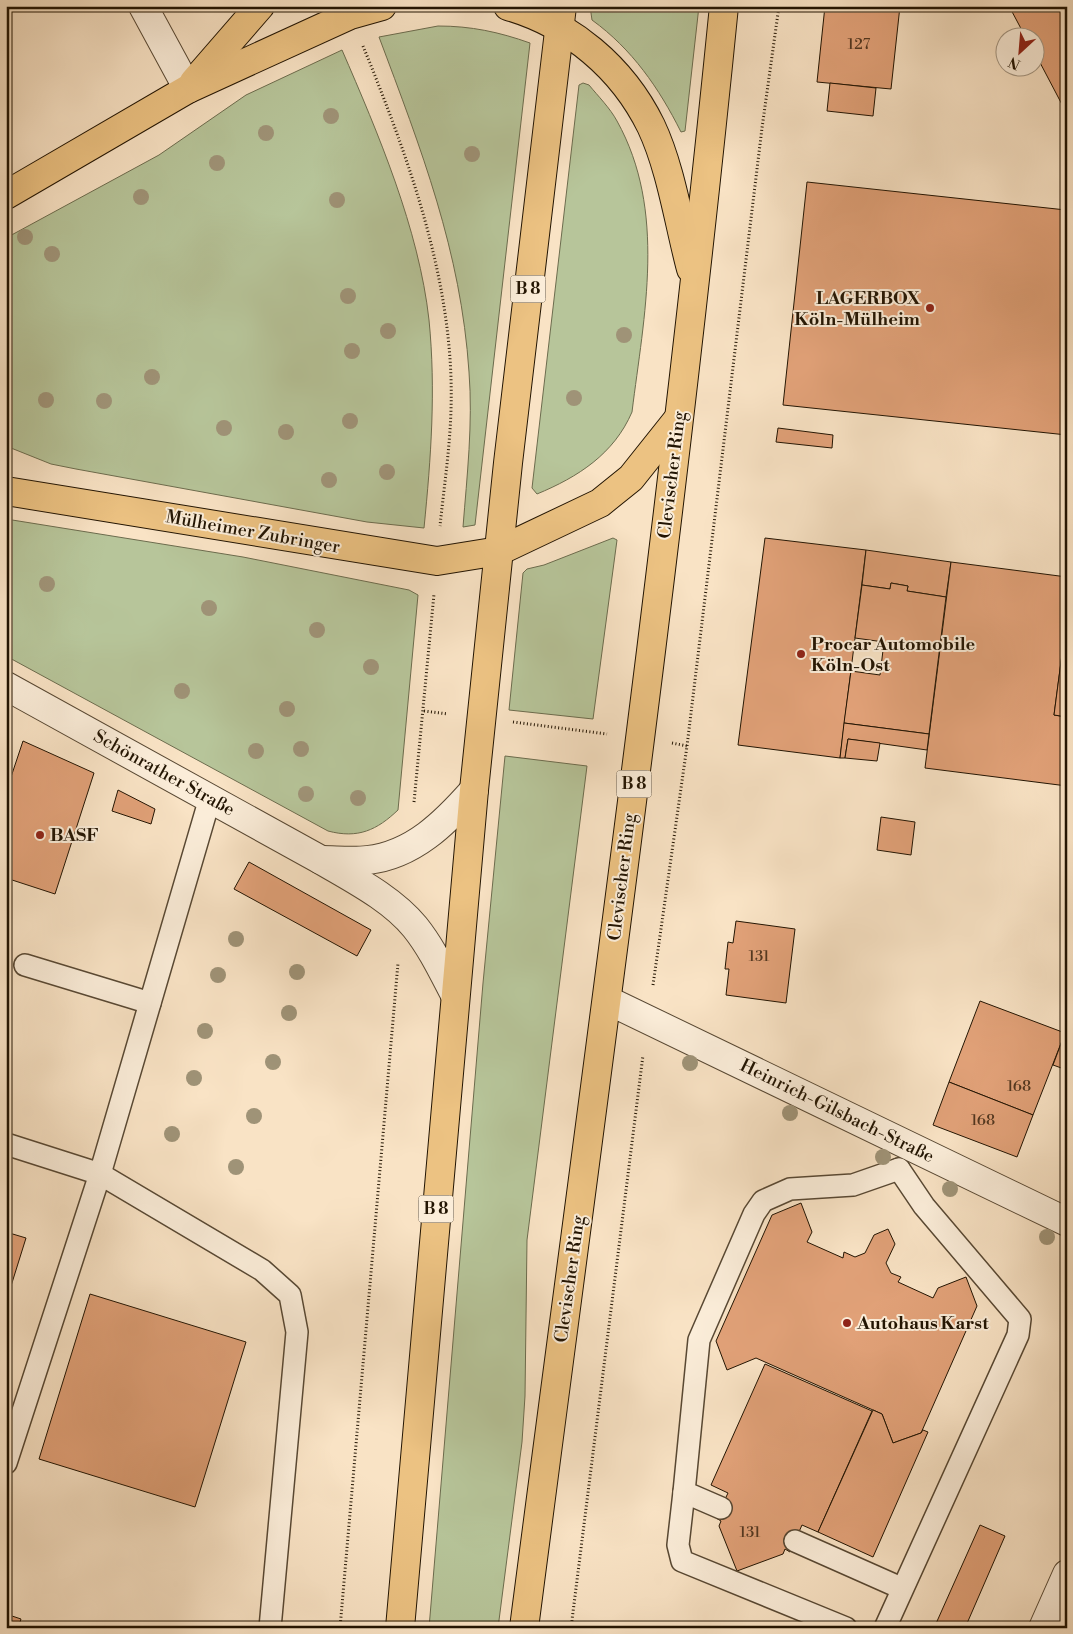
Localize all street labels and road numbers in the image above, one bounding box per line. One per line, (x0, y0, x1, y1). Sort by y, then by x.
road number: B 8 (510, 276, 546, 302)
street label: Clevischer Ring (653, 409, 691, 540)
street label: Mülheimer Zubringer (164, 505, 342, 559)
street label: Schönrather Straße (89, 725, 239, 821)
road number: B 8 (616, 771, 652, 798)
street label: Clevischer Ring (603, 811, 641, 942)
street label: Heinrich-Gilsbach-Straße (736, 1054, 938, 1168)
road number: B 8 (418, 1196, 454, 1222)
street label: Clevischer Ring (550, 1213, 590, 1344)

